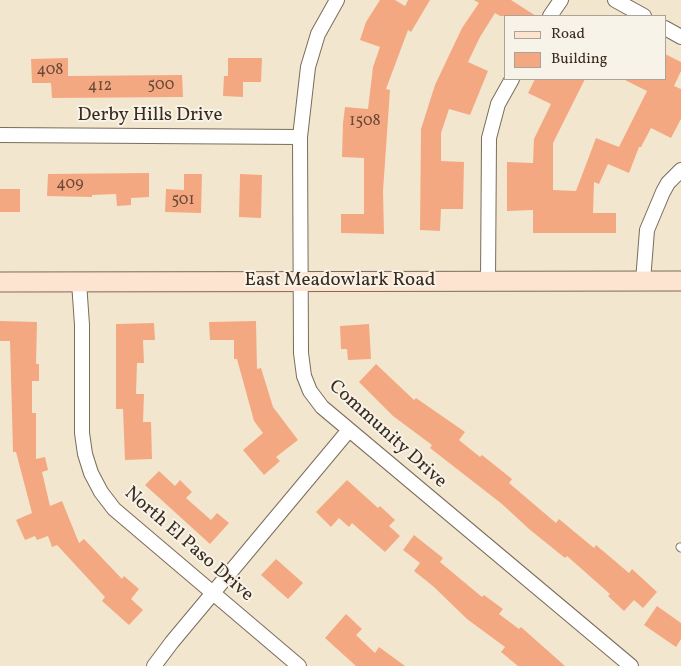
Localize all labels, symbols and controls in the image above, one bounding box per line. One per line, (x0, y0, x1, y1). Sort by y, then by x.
legend (503, 15, 666, 80)
text: Road (551, 24, 585, 45)
text: Building (551, 49, 607, 70)
house number: 408 (37, 61, 63, 81)
house number: 500 (148, 76, 174, 96)
house number: 412 (88, 77, 112, 97)
street label: Derby Hills Drive (78, 106, 222, 128)
house number: 1508 (349, 112, 381, 132)
house number: 409 (56, 175, 84, 195)
house number: 501 (171, 191, 195, 211)
street label: East Meadowlark Road (245, 271, 435, 293)
street label: Community Drive (323, 376, 451, 494)
street label: North El Paso Drive (119, 483, 257, 607)

